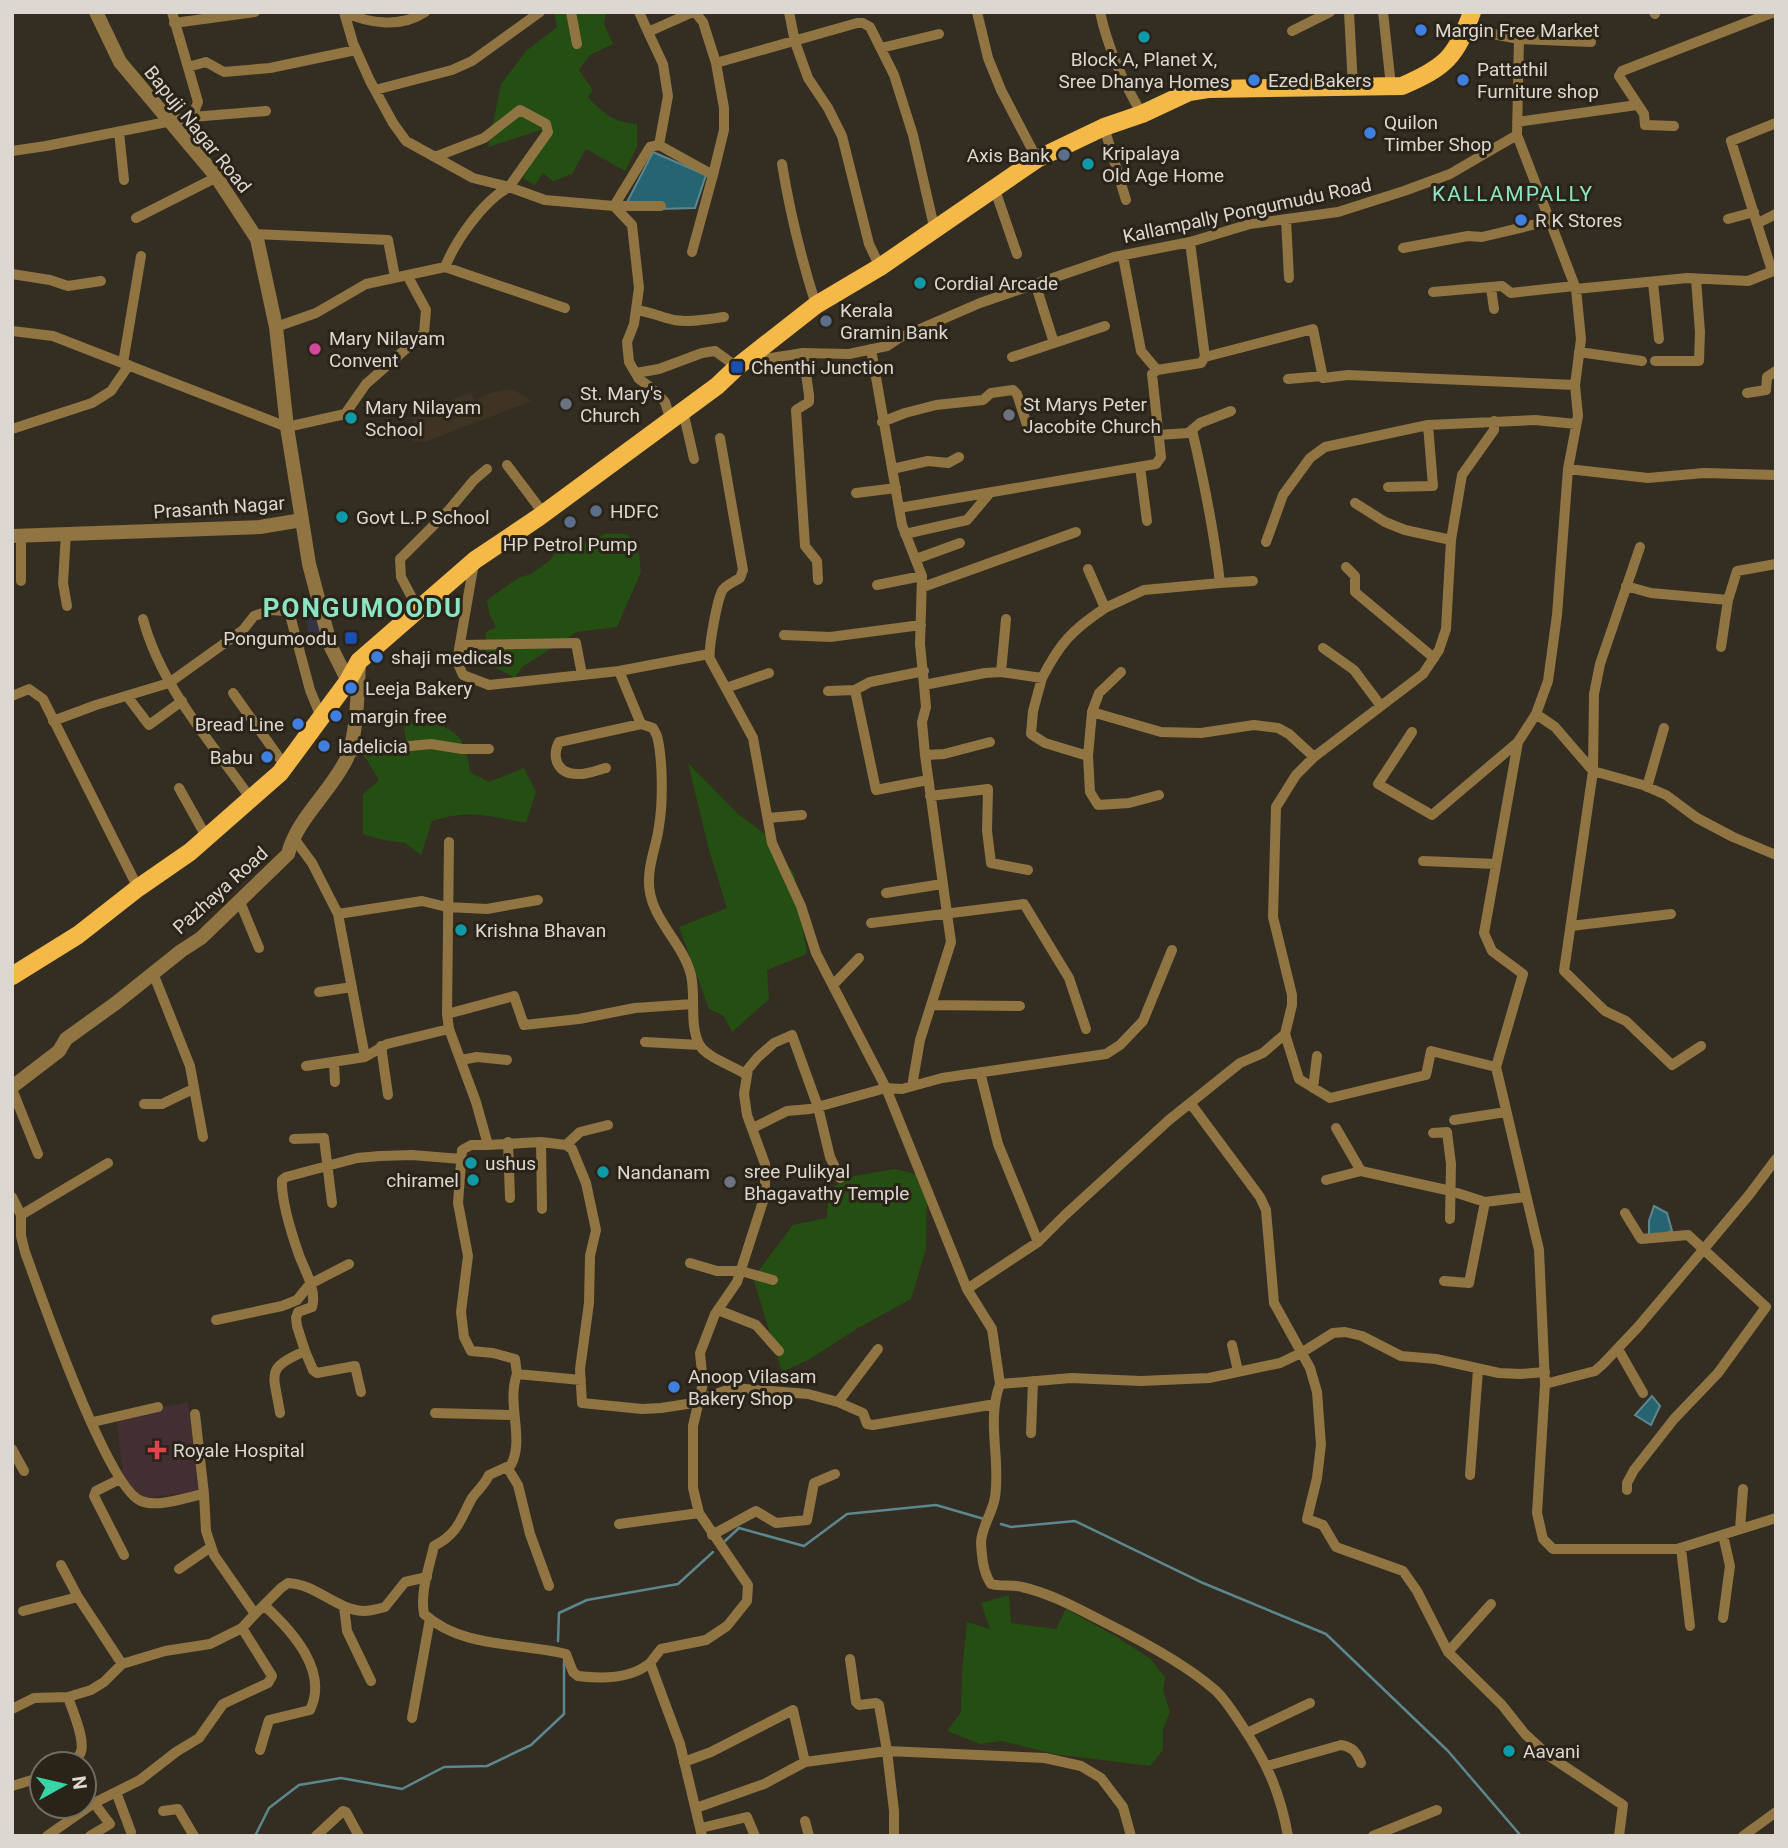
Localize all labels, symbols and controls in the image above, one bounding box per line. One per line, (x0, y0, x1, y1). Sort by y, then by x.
place label: Margin Free Market (1435, 19, 1599, 42)
marker: Margin Free Market (1413, 22, 1429, 38)
marker: Block A, Planet X, Sree Dhanya Homes (1136, 29, 1152, 45)
place label: Block A, Planet X, Sree Dhanya Homes (1059, 48, 1230, 93)
place label: Pattathil Furniture shop (1477, 58, 1599, 103)
street label: Bapuji Nagar Road (139, 61, 256, 197)
place label: Ezed Bakers (1268, 69, 1372, 92)
marker: Ezed Bakers (1246, 72, 1262, 88)
marker: Pattathil Furniture shop (1455, 72, 1471, 88)
place label: Quilon Timber Shop (1384, 111, 1492, 156)
marker: Quilon Timber Shop (1362, 125, 1378, 141)
place label: Kripalaya Old Age Home (1102, 142, 1224, 187)
place label: Axis Bank (967, 144, 1050, 167)
marker: Axis Bank (1056, 147, 1072, 163)
marker: Kripalaya Old Age Home (1080, 156, 1096, 172)
street label: Kallampally Pongumudu Road (1121, 173, 1373, 248)
district label: KALLAMPALLY (1432, 182, 1594, 206)
place label: R K Stores (1535, 209, 1622, 232)
marker: R K Stores (1513, 212, 1529, 228)
place label: Cordial Arcade (934, 272, 1058, 295)
marker: Cordial Arcade (912, 275, 928, 291)
place label: Kerala Gramin Bank (840, 299, 948, 344)
marker: Kerala Gramin Bank (818, 313, 834, 329)
place label: Mary Nilayam Convent (329, 327, 445, 372)
marker: Mary Nilayam Convent (307, 341, 323, 357)
place label: Chenthi Junction (751, 356, 894, 379)
marker: Chenthi Junction (729, 359, 745, 375)
place label: St. Mary's Church (580, 382, 662, 427)
place label: St Marys Peter Jacobite Church (1023, 393, 1161, 438)
place label: Mary Nilayam School (365, 396, 481, 441)
marker: St. Mary's Church (558, 396, 574, 412)
marker: St Marys Peter Jacobite Church (1001, 407, 1017, 423)
marker: Mary Nilayam School (343, 410, 359, 426)
street label: Prasanth Nagar (153, 491, 286, 524)
place label: HDFC (610, 500, 659, 523)
marker: HDFC (588, 503, 604, 519)
place label: Govt L.P School (356, 506, 490, 529)
marker: Govt L.P School (334, 509, 350, 525)
marker: HP Petrol Pump (562, 514, 578, 530)
place label: HP Petrol Pump (503, 533, 637, 556)
district label: PONGUMOODU (263, 593, 463, 623)
place label: Pongumoodu (223, 627, 337, 650)
marker: Pongumoodu (343, 630, 359, 646)
place label: shaji medicals (391, 646, 512, 669)
marker: shaji medicals (369, 649, 385, 665)
place label: Leeja Bakery (365, 677, 472, 700)
marker: Leeja Bakery (343, 680, 359, 696)
place label: margin free (350, 705, 447, 728)
marker: margin free (328, 708, 344, 724)
place label: Bread Line (195, 713, 284, 736)
marker: Bread Line (290, 716, 306, 732)
place label: ladelicia (338, 735, 408, 758)
marker: ladelicia (316, 738, 332, 754)
place label: Babu (210, 746, 253, 769)
marker: Babu (259, 749, 275, 765)
street label: Pazhaya Road (168, 842, 273, 939)
place label: Krishna Bhavan (475, 919, 606, 942)
marker: Krishna Bhavan (453, 922, 469, 938)
place label: ushus (485, 1152, 536, 1175)
marker: ushus (463, 1155, 479, 1171)
place label: sree Pulikyal Bhagavathy Temple (744, 1160, 909, 1205)
place label: Nandanam (617, 1161, 710, 1184)
marker: Nandanam (595, 1164, 611, 1180)
place label: chiramel (386, 1169, 459, 1192)
marker: chiramel (465, 1172, 481, 1188)
marker: sree Pulikyal Bhagavathy Temple (722, 1174, 738, 1190)
place label: Anoop Vilasam Bakery Shop (688, 1365, 816, 1410)
marker: Anoop Vilasam Bakery Shop (666, 1379, 682, 1395)
place label: Royale Hospital (173, 1439, 305, 1462)
marker: Royale Hospital (147, 1440, 167, 1460)
place label: Aavani (1523, 1740, 1580, 1763)
marker: Aavani (1501, 1743, 1517, 1759)
north arrow (28, 1750, 98, 1820)
text: N (67, 1774, 92, 1791)

